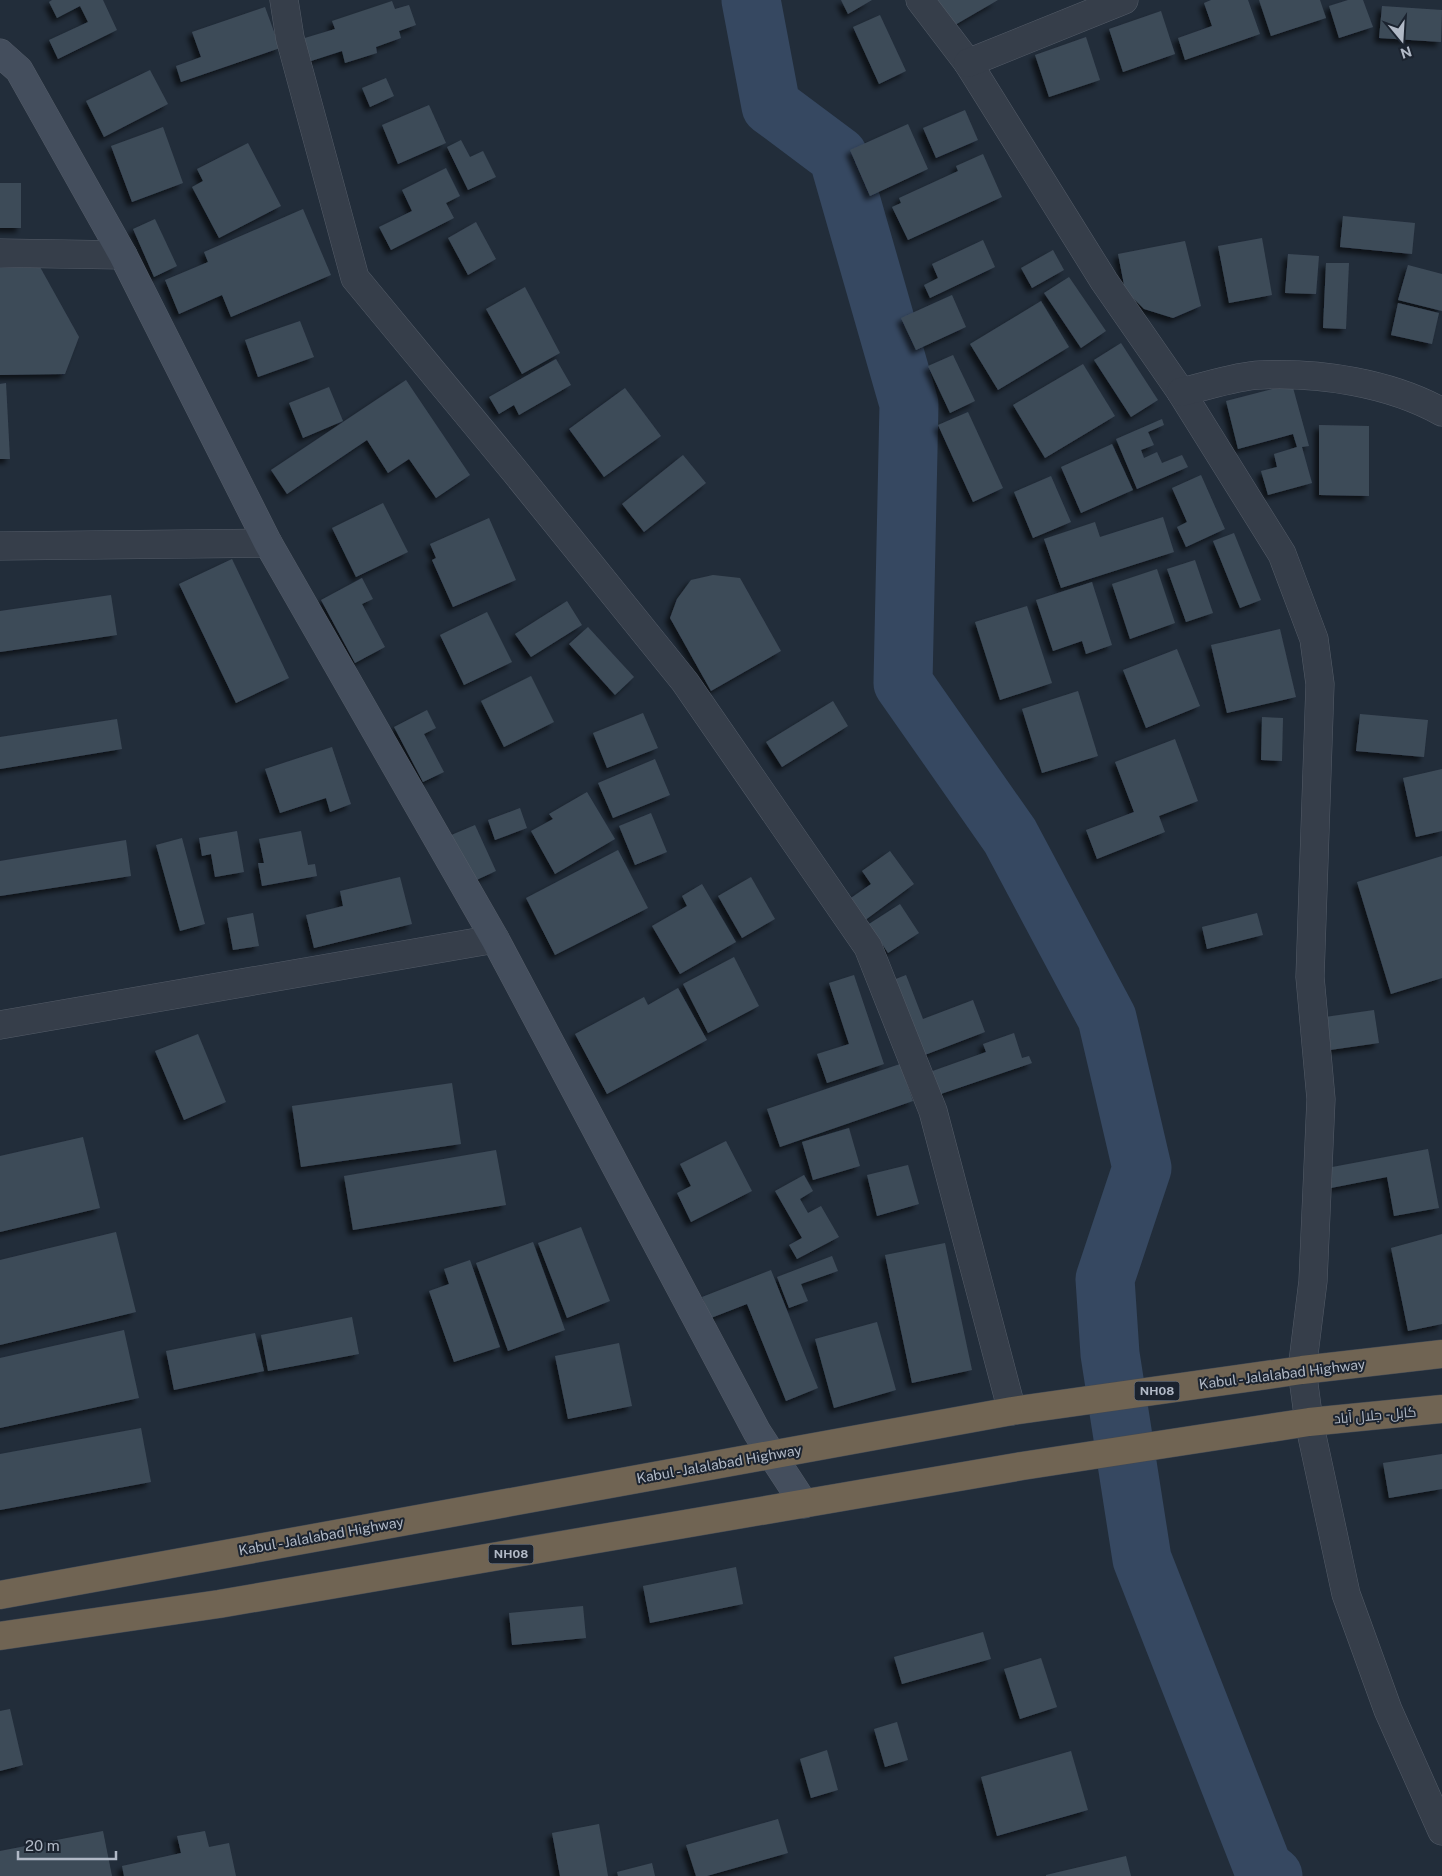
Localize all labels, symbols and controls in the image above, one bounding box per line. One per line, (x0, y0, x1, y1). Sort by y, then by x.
north arrow (1377, 15, 1427, 65)
text: N (1398, 43, 1414, 62)
street label: Kabul - Jalalabad Highway (1198, 1356, 1367, 1392)
road number: NH08 (1134, 1382, 1180, 1400)
street label: کابل - جلال آباد (1333, 1403, 1417, 1428)
street label: Kabul - Jalalabad Highway (635, 1441, 803, 1486)
street label: Kabul - Jalalabad Highway (237, 1513, 405, 1558)
road number: NH08 (488, 1545, 534, 1564)
scale bar (18, 1828, 115, 1860)
text: 20 m (25, 1837, 60, 1854)

